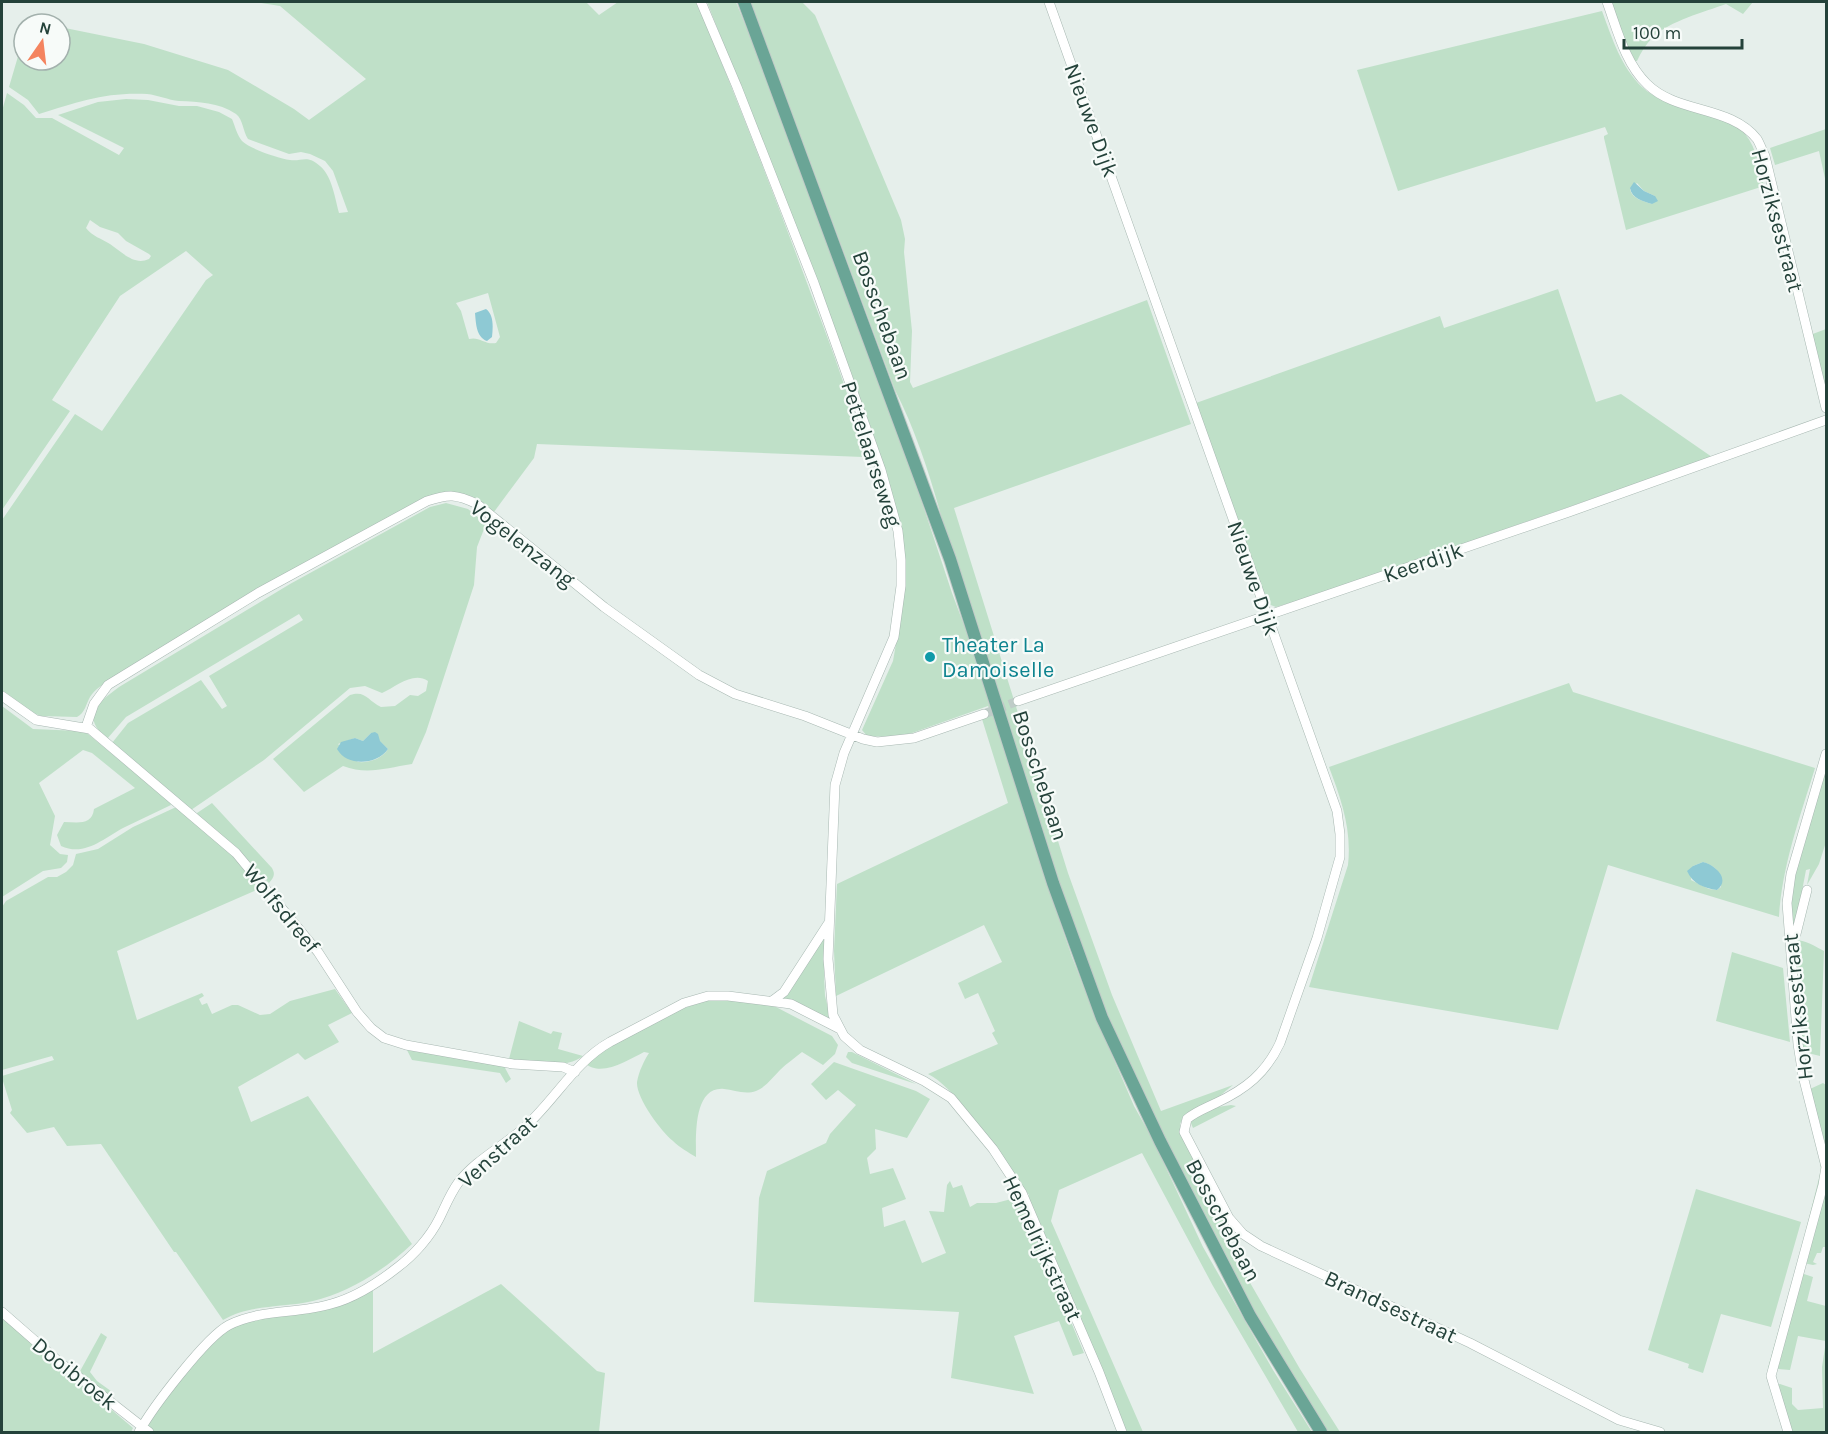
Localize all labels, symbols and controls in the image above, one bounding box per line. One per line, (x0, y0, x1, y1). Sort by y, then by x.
north arrow (12, 12, 72, 72)
scale bar (1624, 12, 1742, 50)
text: N (38, 17, 53, 39)
text: 100 m (1633, 22, 1681, 44)
street label: Nieuwe Dijk (1058, 60, 1124, 181)
street label: Horziksestraat (1745, 146, 1809, 295)
street label: Bosschebaan (847, 247, 917, 383)
street label: Pettelaarseweg (835, 378, 907, 531)
street label: Vogelenzang (465, 495, 581, 593)
street label: Nieuwe Dijk (1221, 518, 1285, 639)
street label: Keerdijk (1380, 537, 1467, 589)
place label: Theater La Damoiselle (942, 632, 1054, 683)
marker: Theater La Damoiselle (923, 650, 937, 664)
street label: Bosschebaan (1007, 707, 1073, 844)
street label: Wolfsdreef (238, 859, 325, 959)
street label: Horziksestraat (1777, 932, 1819, 1081)
street label: Venstraat (453, 1110, 542, 1194)
street label: Bosschebaan (1180, 1155, 1266, 1286)
street label: Hemelrijkstraat (997, 1171, 1087, 1326)
street label: Brandsestraat (1320, 1265, 1461, 1349)
street label: Dooibroek (27, 1332, 122, 1416)

